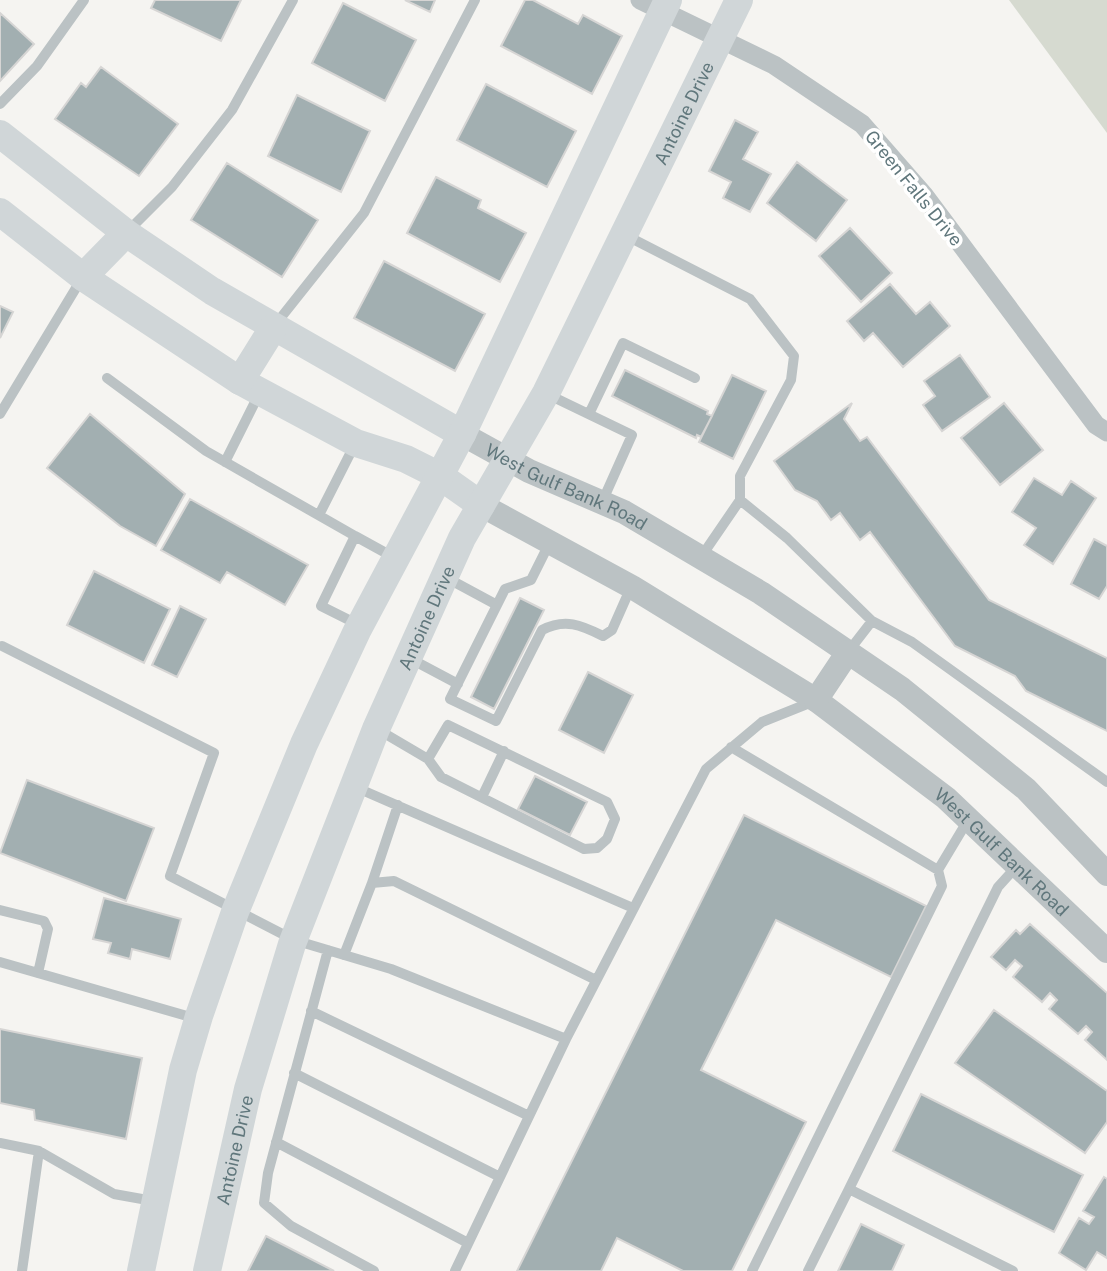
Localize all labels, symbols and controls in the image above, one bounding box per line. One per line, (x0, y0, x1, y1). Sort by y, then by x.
street label: Antoine Drive (649, 58, 718, 168)
street label: Green Falls Drive (861, 126, 967, 250)
street label: West Gulf Bank Road (482, 439, 651, 534)
street label: Antoine Drive (393, 562, 459, 673)
street label: West Gulf Bank Road (931, 783, 1073, 920)
street label: Antoine Drive (212, 1093, 257, 1207)

